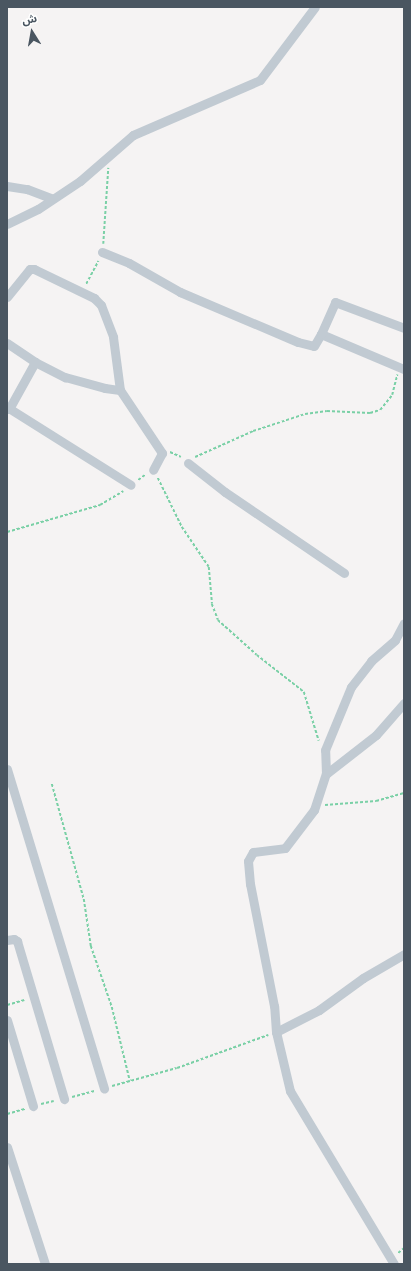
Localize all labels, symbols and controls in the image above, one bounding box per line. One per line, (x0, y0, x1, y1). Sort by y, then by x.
north arrow (12, 12, 52, 52)
text: ش (21, 13, 38, 27)

